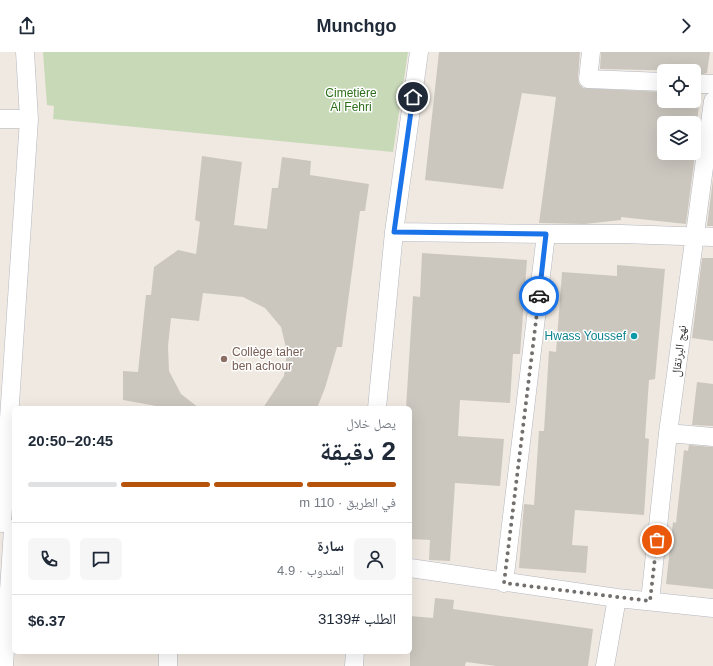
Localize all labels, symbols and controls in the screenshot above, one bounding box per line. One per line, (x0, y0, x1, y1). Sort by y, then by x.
icon: share (16, 15, 38, 37)
icon: forward (675, 15, 697, 37)
text: Munchgo (317, 16, 397, 36)
map controls (657, 64, 701, 160)
button: locate (657, 64, 701, 108)
pin (396, 80, 430, 114)
park label: Cimetière Al Fehri (325, 86, 377, 114)
icon: home (402, 86, 424, 108)
button: layers (657, 116, 701, 160)
courier (519, 276, 559, 316)
icon: car (528, 285, 550, 307)
street label: نهج البرتقال (669, 324, 689, 378)
place label: Hwass Youssef (545, 329, 627, 343)
marker: Hwass Youssef (629, 331, 639, 341)
place label: Collège taher ben achour (232, 345, 303, 373)
marker: Collège taher ben achour (219, 354, 229, 364)
text: يصل خلال (346, 416, 396, 431)
text: 20:45–20:50 (28, 432, 113, 449)
text: 2 دقيقة (320, 436, 396, 466)
text: في الطريق · 110 m (299, 495, 396, 510)
pin (640, 523, 674, 557)
icon: bag (646, 529, 668, 551)
text: سارة (317, 537, 344, 554)
button: phone (28, 538, 70, 580)
button: chat (80, 538, 122, 580)
button: person (354, 538, 396, 580)
text: المندوب · 4.9 (277, 563, 344, 578)
text: الطلب #3139 (318, 610, 396, 627)
text: $6.37 (28, 612, 66, 629)

